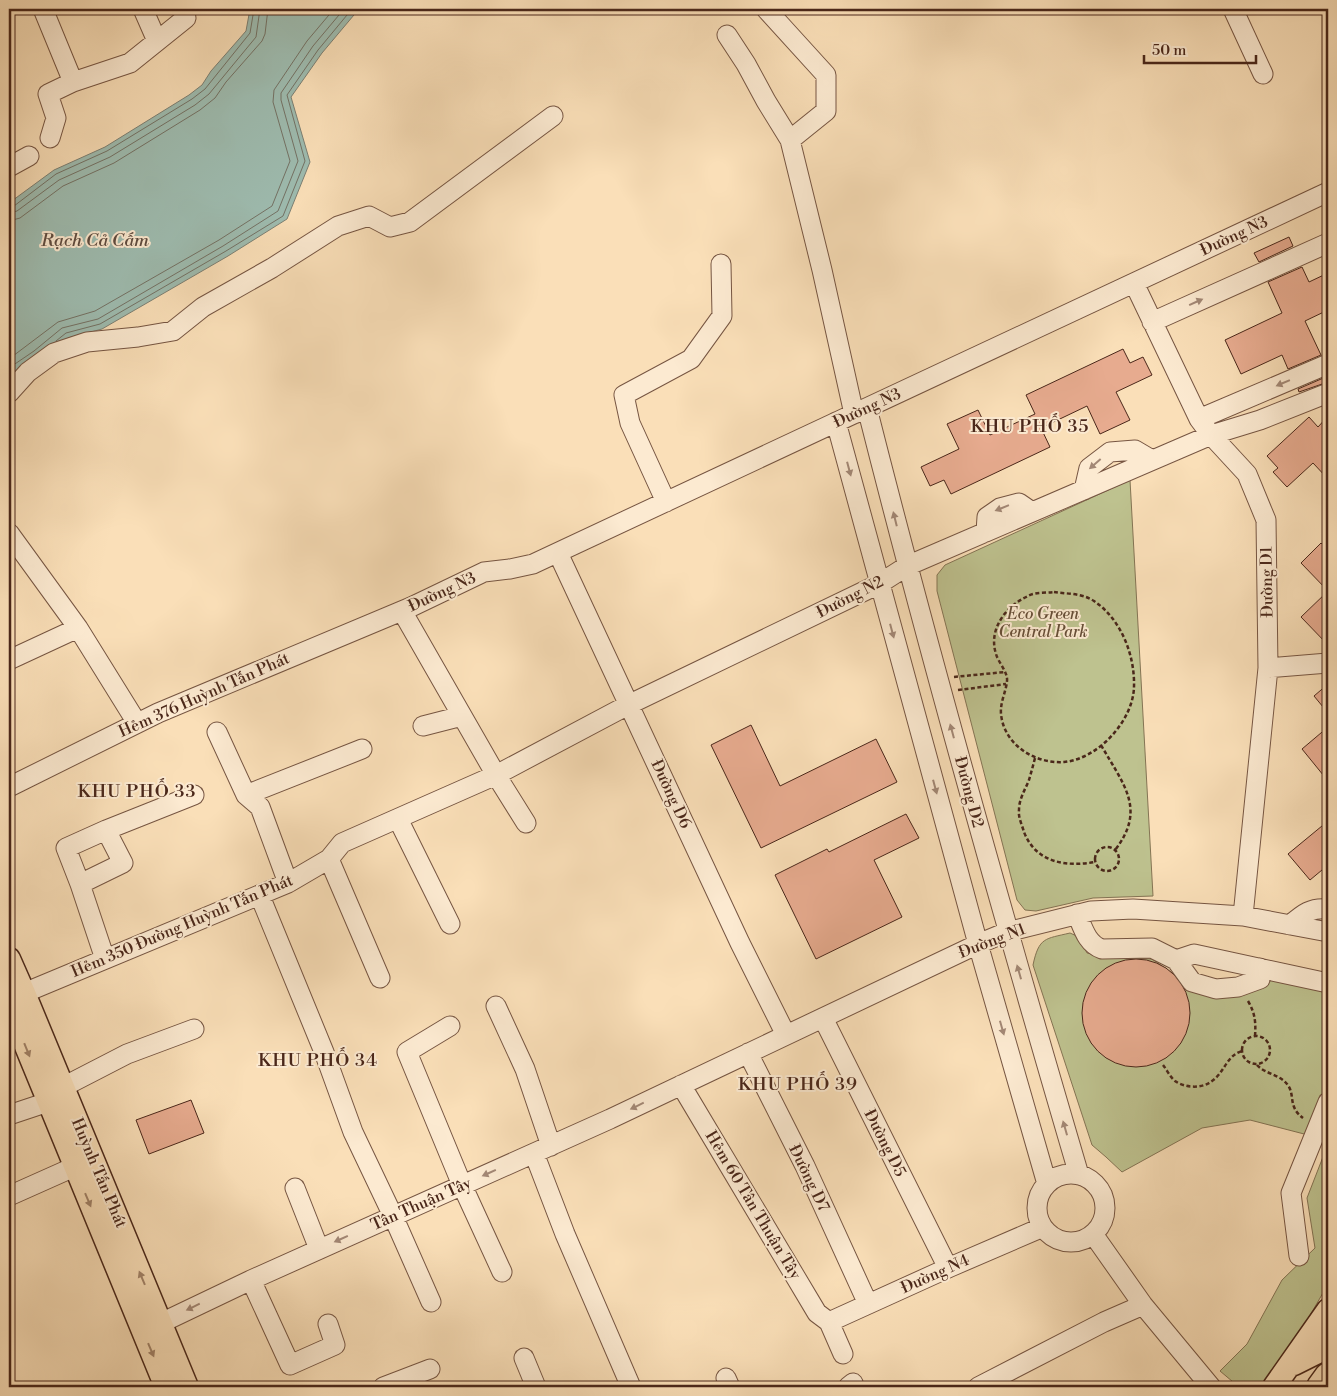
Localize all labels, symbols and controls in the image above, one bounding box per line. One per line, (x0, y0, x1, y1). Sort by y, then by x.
scale bar (1144, 32, 1257, 64)
text: 50 m (1152, 41, 1186, 60)
street label: Đường N3 (1197, 212, 1271, 260)
water label: Rạch Cả Cấm (40, 229, 149, 252)
one-way arrow (1189, 297, 1203, 305)
one-way arrow (1276, 380, 1290, 388)
street label: Đường N3 (830, 384, 904, 432)
district label: KHU PHỐ 35 (971, 413, 1089, 438)
one-way arrow (1090, 458, 1102, 470)
one-way arrow (845, 462, 853, 477)
one-way arrow (995, 505, 1009, 513)
one-way arrow (891, 511, 899, 526)
street label: Đường D1 (1256, 546, 1278, 618)
street label: Đường N3 (405, 568, 479, 616)
street label: Đường N2 (813, 572, 887, 622)
park label: Eco Green Central Park (998, 604, 1088, 642)
one-way arrow (888, 623, 896, 638)
street label: Hẻm 376 Huỳnh Tấn Phát (116, 648, 293, 742)
one-way arrow (948, 724, 956, 739)
street label: Đường D2 (950, 754, 988, 830)
street label: Đường D6 (646, 756, 696, 832)
district label: KHU PHỐ 33 (78, 778, 196, 803)
one-way arrow (931, 780, 939, 795)
street label: Hẻm 350 Đường Huỳnh Tấn Phát (68, 870, 296, 982)
street label: Đường N1 (956, 919, 1029, 963)
one-way arrow (1015, 964, 1023, 980)
one-way arrow (999, 1021, 1007, 1036)
one-way arrow (23, 1043, 31, 1058)
district label: KHU PHỐ 34 (258, 1047, 378, 1072)
district label: KHU PHỐ 39 (738, 1071, 858, 1096)
one-way arrow (630, 1102, 644, 1110)
street label: Đường D5 (860, 1106, 911, 1180)
street label: Huỳnh Tấn Phát (67, 1115, 131, 1231)
one-way arrow (1060, 1120, 1068, 1135)
street label: Hẻm 60 Tân Thuận Tây (701, 1127, 805, 1283)
street label: Đường D7 (784, 1141, 834, 1215)
one-way arrow (482, 1169, 496, 1177)
street label: Tân Thuận Tây (368, 1173, 475, 1235)
one-way arrow (85, 1193, 93, 1208)
one-way arrow (334, 1236, 348, 1244)
street label: Đường N4 (898, 1250, 973, 1298)
one-way arrow (138, 1270, 146, 1285)
one-way arrow (186, 1303, 200, 1311)
one-way arrow (147, 1343, 155, 1358)

